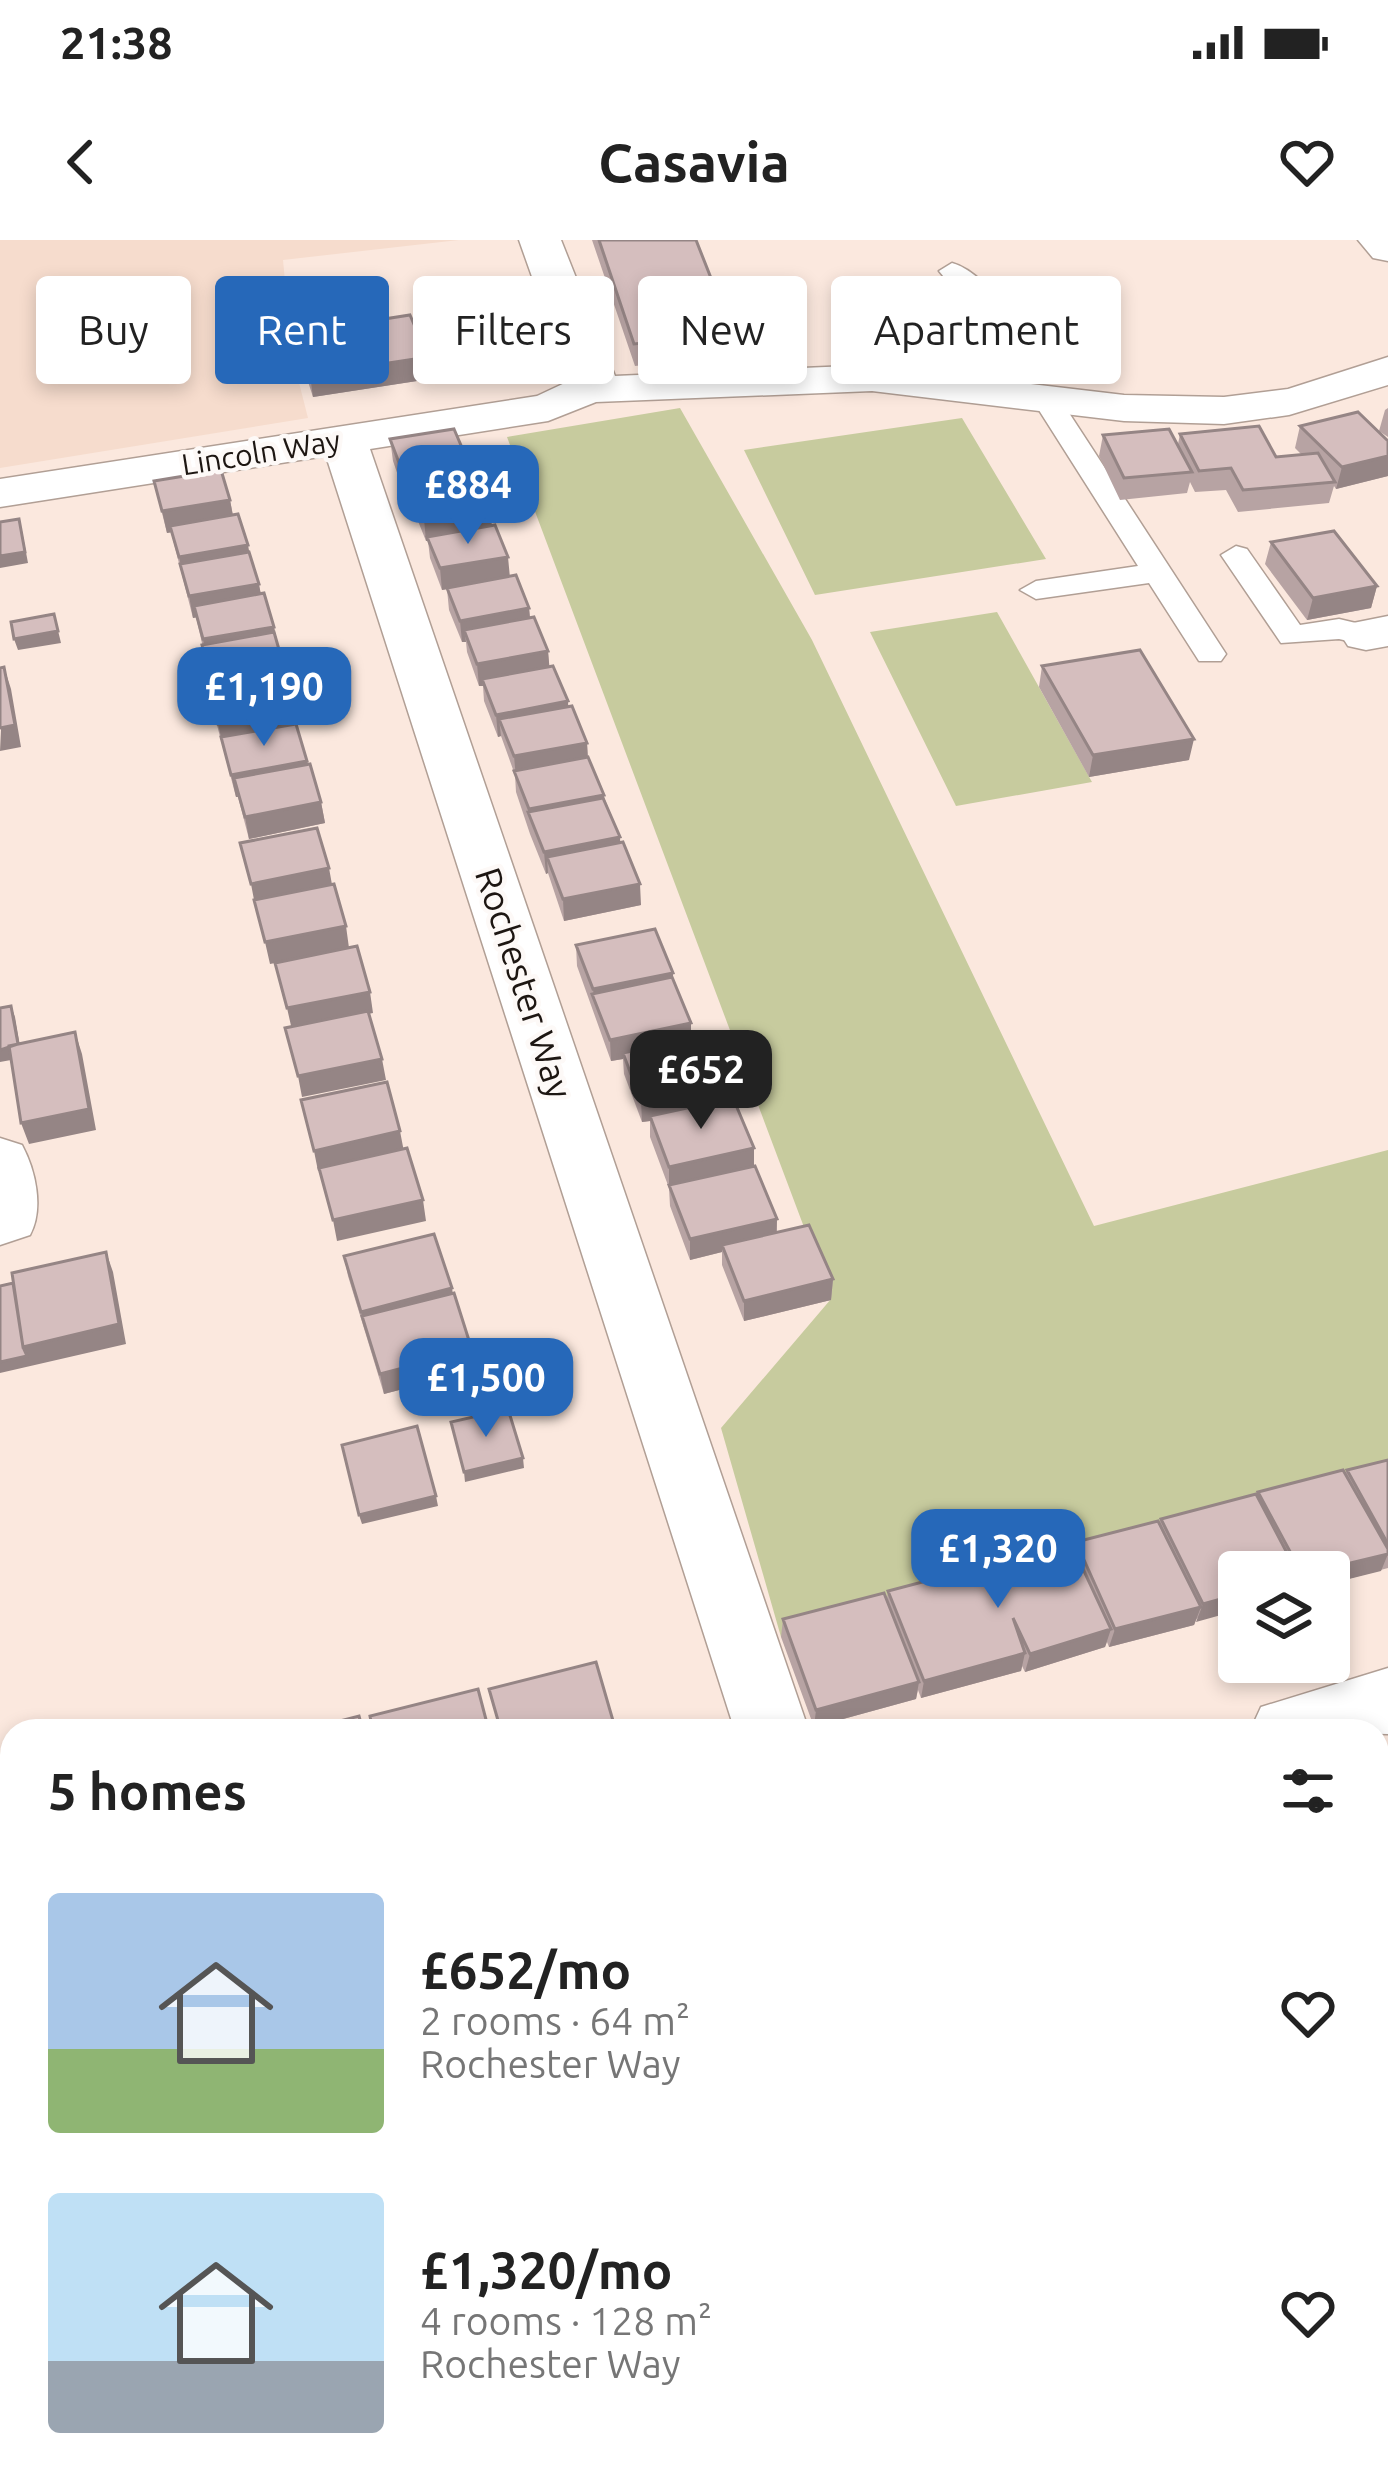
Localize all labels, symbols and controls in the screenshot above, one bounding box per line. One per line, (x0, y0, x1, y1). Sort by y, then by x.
text: 21:38 (60, 17, 173, 68)
icon: back (48, 129, 114, 195)
icon: heart (1274, 129, 1340, 195)
text: Casavia (598, 132, 790, 192)
chip: Buy (36, 276, 191, 384)
chip: Rent (215, 276, 389, 384)
chip: Filters (413, 276, 614, 384)
chip: New (638, 276, 807, 384)
chip: Apartment (831, 276, 1121, 384)
street label: Lincoln Way (179, 423, 343, 481)
pin: £884 (397, 445, 539, 547)
text: £884 (424, 462, 512, 505)
pin: £1,190 (166, 647, 362, 749)
text: £1,190 (204, 664, 324, 707)
street label: Rochester Way (468, 862, 581, 1104)
pin: £652 (630, 1030, 772, 1132)
text: £652 (657, 1047, 745, 1090)
pin: £1,500 (388, 1338, 584, 1440)
text: £1,500 (426, 1355, 546, 1398)
pin: £1,320 (900, 1509, 1096, 1611)
text: £1,320 (938, 1526, 1058, 1569)
map controls (1218, 1551, 1350, 1683)
button: layers (1218, 1551, 1350, 1683)
icon: filters (1275, 1758, 1341, 1824)
text: 5 homes (48, 1762, 247, 1820)
icon: home (144, 1941, 288, 2085)
text: £652/mo (420, 1941, 631, 1999)
icon: heart (1275, 1980, 1341, 2046)
text: 2 rooms · 64 m² (420, 1999, 690, 2042)
text: Rochester Way (420, 2042, 680, 2085)
icon: home (144, 2241, 288, 2385)
text: £1,320/mo (420, 2241, 672, 2299)
icon: heart (1275, 2280, 1341, 2346)
text: 4 rooms · 128 m² (420, 2299, 712, 2342)
text: Rochester Way (420, 2342, 680, 2385)

